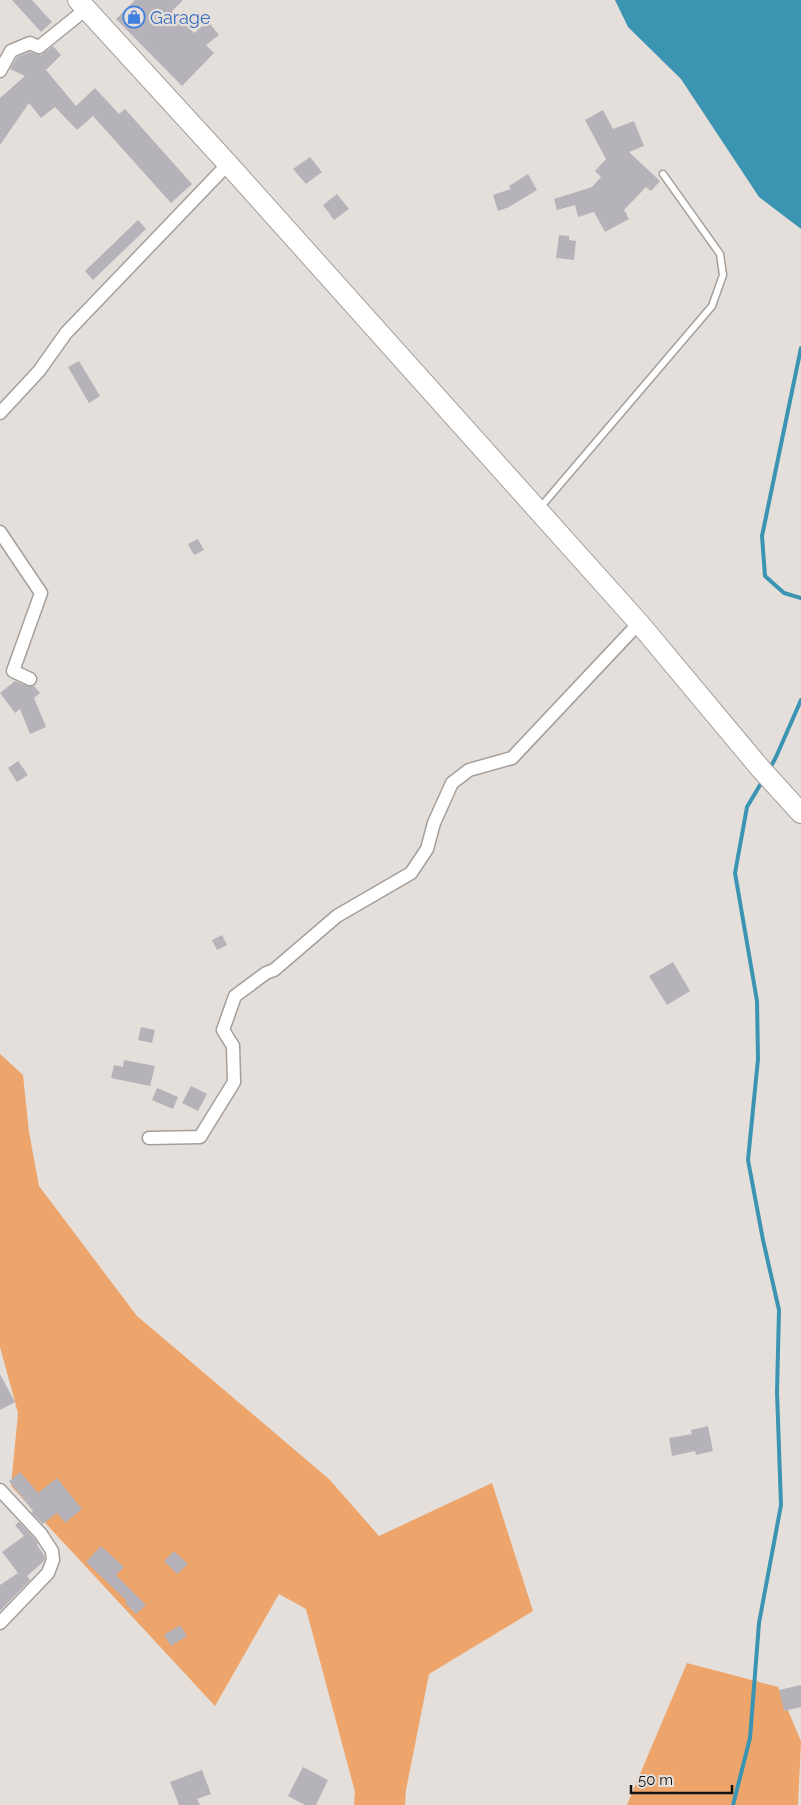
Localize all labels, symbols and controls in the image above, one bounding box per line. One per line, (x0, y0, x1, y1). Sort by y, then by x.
shop icon: Garage (122, 5, 146, 29)
place label: Garage (150, 7, 211, 28)
scale bar (631, 1762, 732, 1794)
text: 50 m (638, 1771, 673, 1789)

